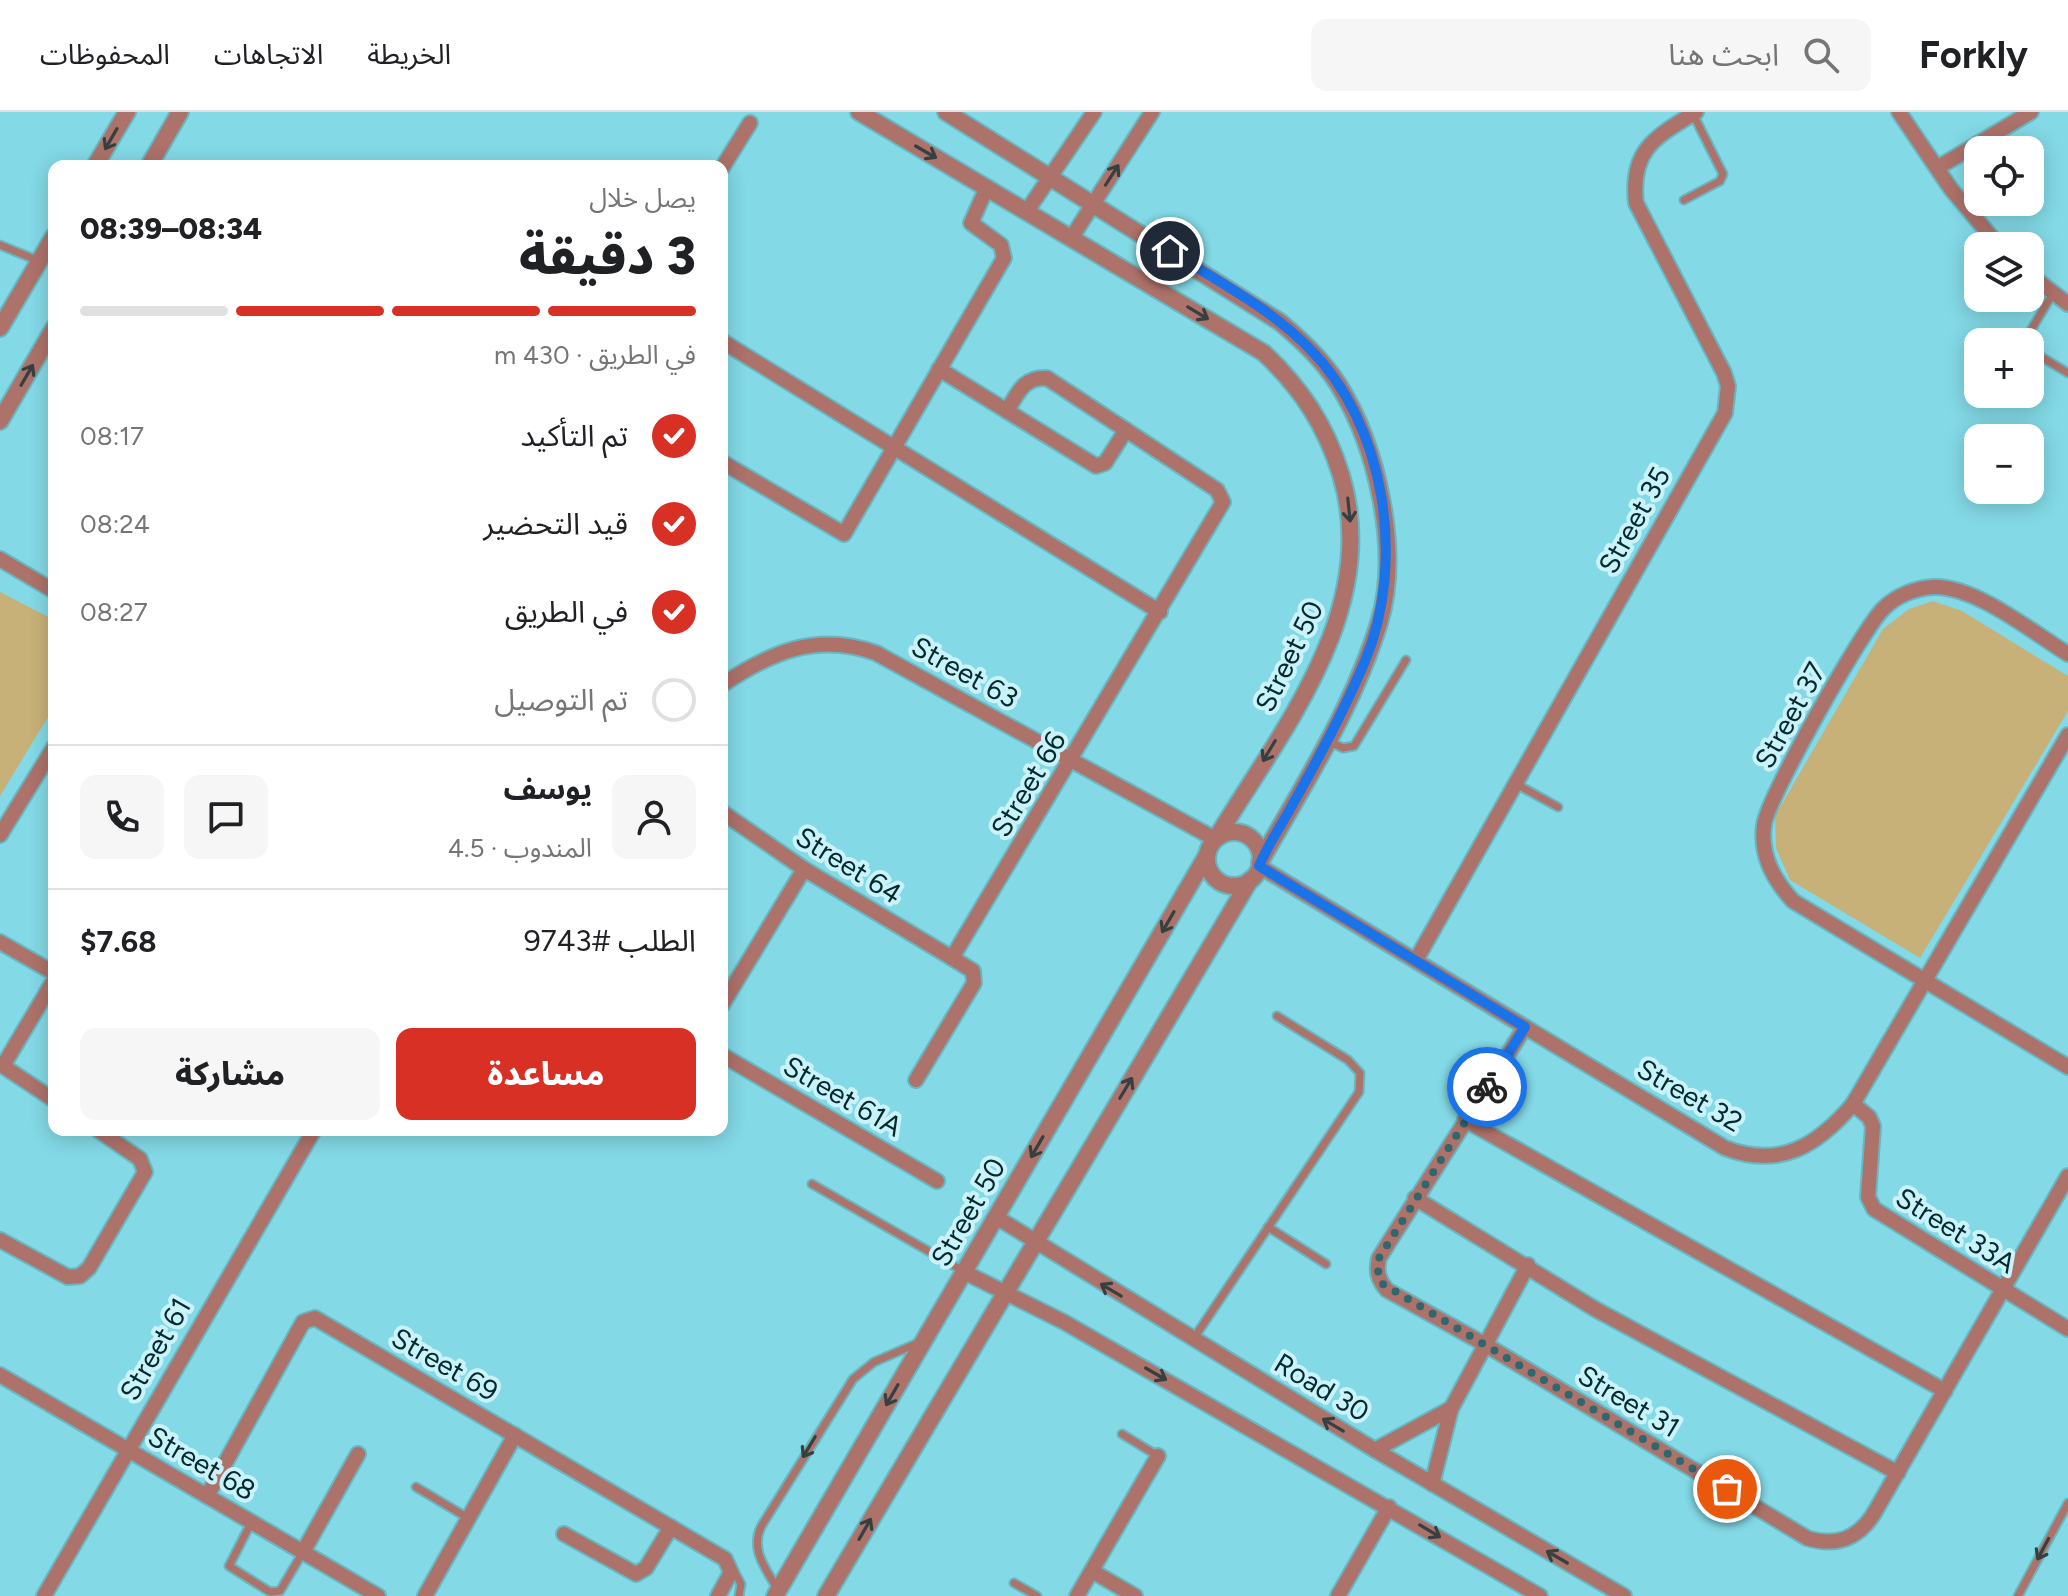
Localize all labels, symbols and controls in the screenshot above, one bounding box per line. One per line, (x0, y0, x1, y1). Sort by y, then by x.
search box (1311, 19, 1871, 91)
text: Forkly (1919, 32, 2028, 78)
icon: search (1799, 33, 1843, 77)
text: ابحث هنا (1668, 36, 1779, 73)
text: المحفوظات (40, 37, 170, 71)
text: الاتجاهات (214, 37, 323, 71)
text: الخريطة (367, 37, 451, 71)
one-way arrow (103, 127, 119, 150)
map controls (1964, 136, 2044, 504)
button: locate (1964, 136, 2044, 216)
one-way arrow (914, 144, 937, 160)
one-way arrow (1104, 164, 1121, 186)
text: يصل خلال (589, 182, 696, 214)
text: 08:34–08:39 (80, 210, 262, 247)
pin (1136, 217, 1204, 285)
text: 3 دقيقة (519, 225, 696, 287)
icon: home (1148, 229, 1192, 273)
button: layers (1964, 232, 2044, 312)
one-way arrow (1186, 306, 1209, 322)
button: + (1964, 328, 2044, 408)
text: في الطريق · 430 m (494, 339, 696, 371)
one-way arrow (19, 364, 35, 387)
icon: check (652, 414, 696, 458)
text: تم التأكيد (520, 417, 628, 454)
text: 08:17 (80, 420, 144, 452)
button: − (1964, 424, 2044, 504)
street label: Street 35 (1591, 461, 1677, 579)
one-way arrow (1341, 496, 1356, 523)
icon: check (652, 502, 696, 546)
text: قيد التحضير (483, 505, 628, 542)
text: 08:24 (80, 508, 150, 540)
icon: check (652, 590, 696, 634)
text: في الطريق (505, 593, 628, 630)
street label: Street 50 (1248, 595, 1330, 717)
text: 08:27 (80, 596, 148, 628)
street label: Street 63 (906, 629, 1024, 715)
street label: Street 37 (1747, 656, 1833, 774)
text: تم التوصيل (494, 681, 628, 718)
street label: Street 66 (983, 725, 1073, 843)
one-way arrow (1261, 739, 1277, 762)
text: يوسف (504, 770, 592, 807)
button: phone (80, 775, 164, 859)
button: chat (184, 775, 268, 859)
button: person (612, 775, 696, 859)
street label: Street 64 (790, 819, 908, 911)
text: المندوب · 4.5 (448, 832, 592, 864)
one-way arrow (1160, 910, 1176, 933)
text: الطلب #9743 (524, 922, 696, 959)
text: $7.68 (80, 923, 157, 960)
button: مشاركة (80, 1028, 380, 1120)
button: مساعدة (396, 1028, 696, 1120)
courier (1447, 1047, 1527, 1127)
street label: Street 61A (777, 1048, 909, 1144)
street label: Street 32 (1631, 1051, 1749, 1139)
icon: bike (1465, 1065, 1509, 1109)
one-way arrow (1118, 1077, 1134, 1100)
one-way arrow (1029, 1135, 1045, 1158)
street label: Street 50 (923, 1152, 1013, 1272)
street label: Street 33A (1890, 1180, 2022, 1280)
one-way arrow (1100, 1281, 1123, 1297)
street label: Street 61 (112, 1292, 198, 1406)
street label: Street 69 (386, 1320, 504, 1408)
street label: Road 30 (1268, 1346, 1376, 1428)
street label: Street 31 (1572, 1358, 1686, 1444)
one-way arrow (1144, 1366, 1167, 1382)
one-way arrow (884, 1383, 900, 1406)
one-way arrow (1322, 1416, 1345, 1432)
street label: Street 68 (142, 1419, 262, 1507)
one-way arrow (801, 1435, 817, 1458)
pin (1693, 1455, 1761, 1523)
icon: bag (1705, 1467, 1749, 1511)
one-way arrow (858, 1518, 874, 1541)
one-way arrow (1418, 1523, 1441, 1539)
one-way arrow (2034, 1537, 2050, 1561)
one-way arrow (1546, 1549, 1569, 1565)

